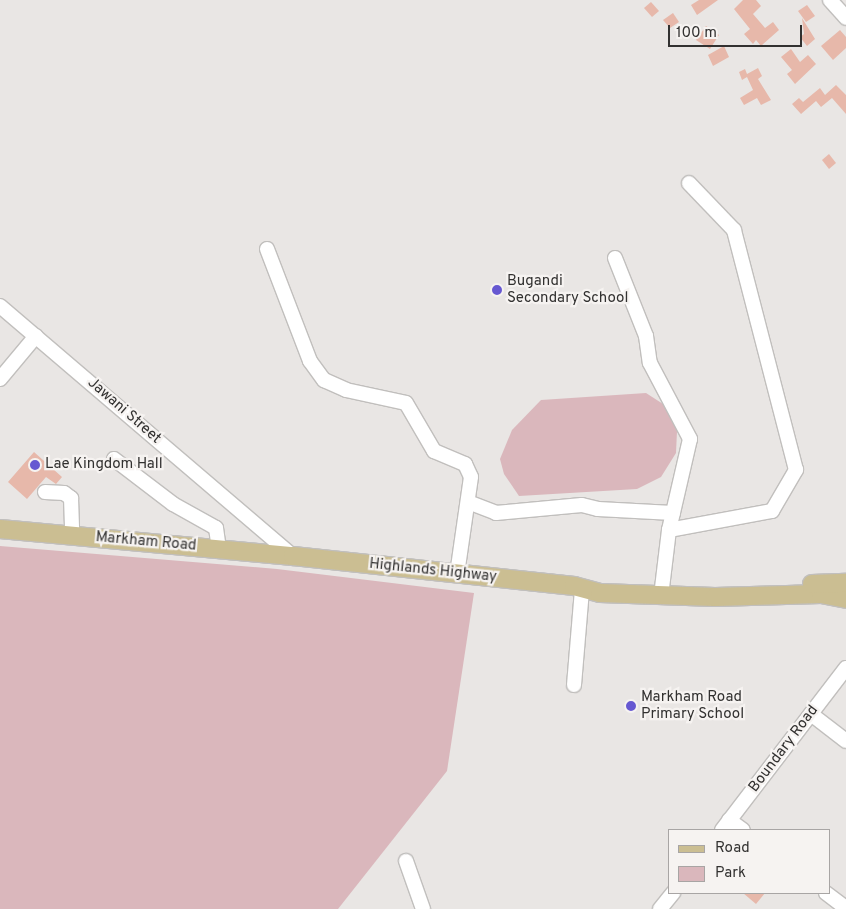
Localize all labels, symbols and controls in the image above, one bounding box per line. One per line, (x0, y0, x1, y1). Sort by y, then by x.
scale bar (671, 15, 805, 47)
text: 100 m (676, 24, 717, 43)
place label: Bugandi Secondary School (507, 272, 628, 307)
marker: Bugandi Secondary School (491, 284, 503, 296)
street label: Jawani Street (84, 374, 164, 448)
place label: Lae Kingdom Hall (45, 456, 163, 474)
marker: Lae Kingdom Hall (29, 459, 41, 471)
street label: Markham Road (95, 529, 197, 555)
street label: Highlands Highway (368, 555, 498, 587)
place label: Markham Road Primary School (641, 688, 744, 723)
marker: Markham Road Primary School (625, 700, 637, 712)
street label: Boundary Road (745, 702, 823, 796)
legend (668, 829, 831, 894)
text: Road (715, 839, 750, 858)
text: Park (715, 864, 746, 883)

